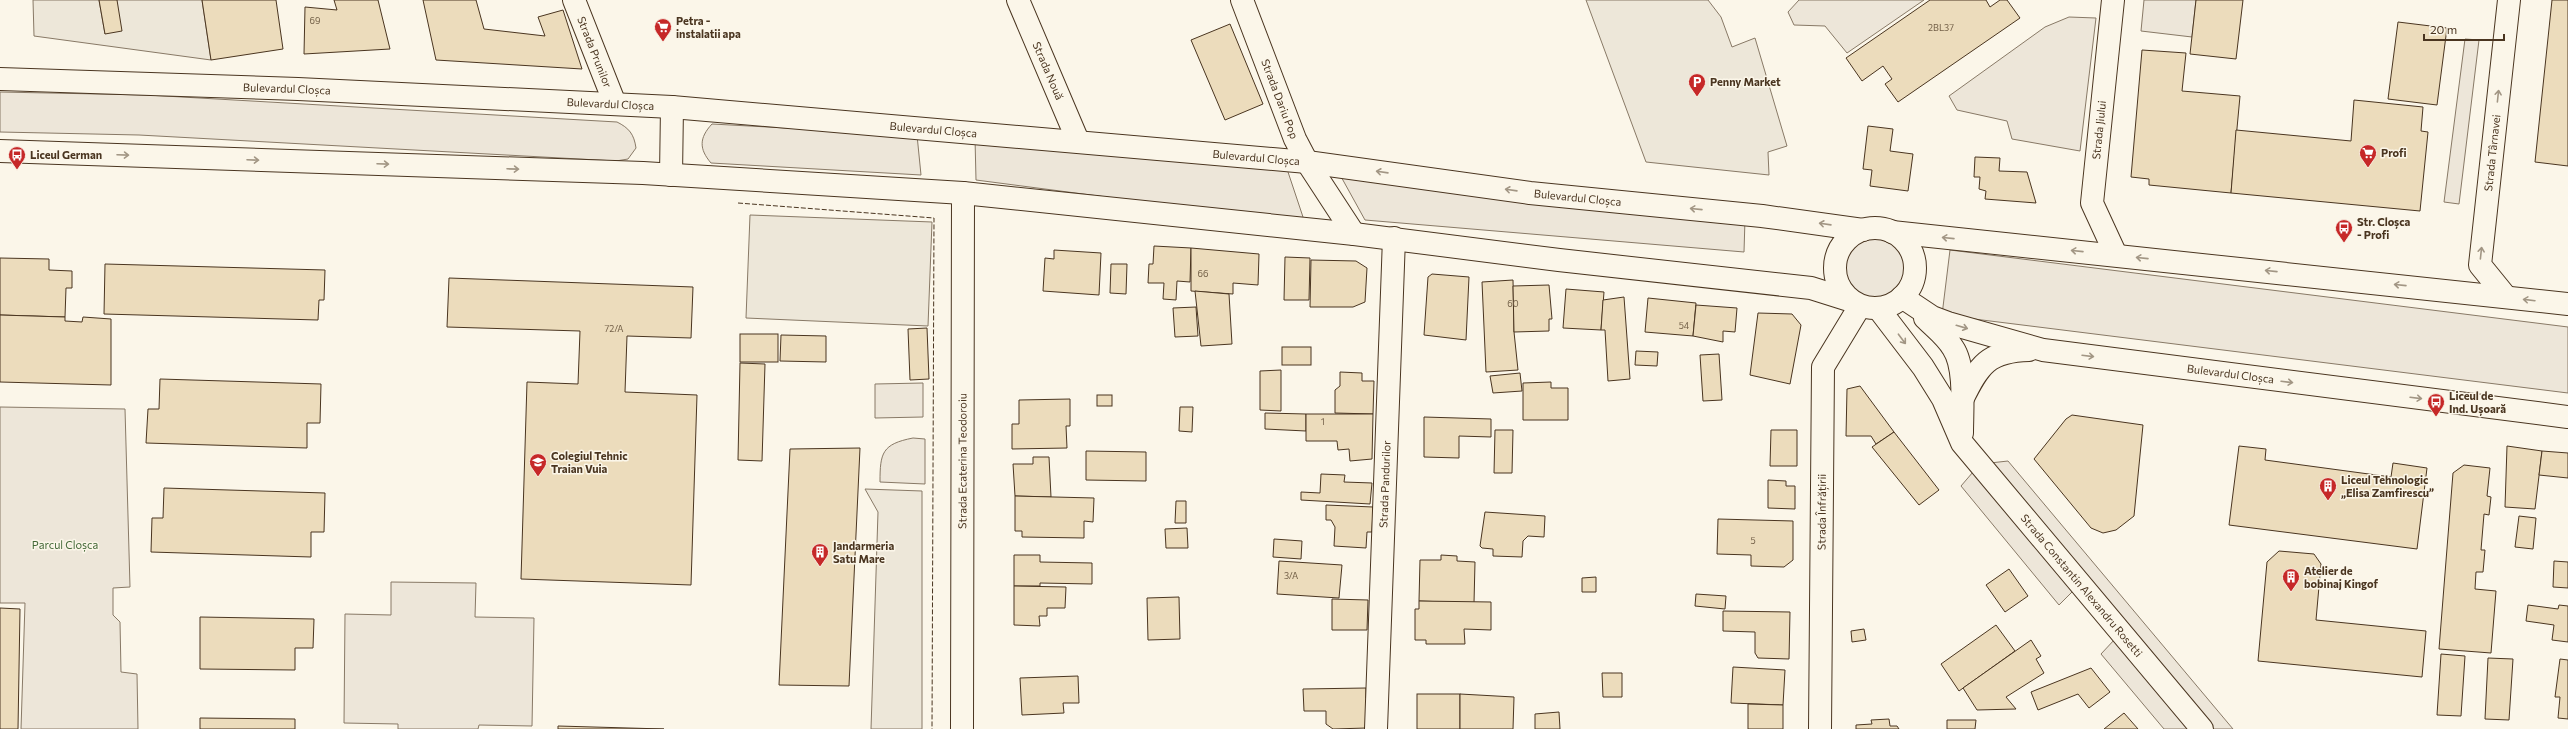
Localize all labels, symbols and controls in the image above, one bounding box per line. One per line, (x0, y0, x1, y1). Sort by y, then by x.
street label: Strada Prunilor (575, 14, 615, 90)
place label: Petra - instalatii apa (676, 14, 741, 40)
house number: 69 (310, 15, 320, 26)
scale bar (2424, 16, 2504, 42)
supermarket icon: Petra - instalatii apa (653, 17, 673, 42)
house number: 2BL37 (1928, 22, 1954, 33)
text: 20 m (2430, 22, 2457, 36)
street label: Strada Nouă (1031, 40, 1067, 102)
street label: Strada Dariu Pop (1259, 57, 1301, 141)
parking icon: Penny Market (1687, 72, 1707, 97)
place label: Penny Market (1710, 75, 1781, 88)
street label: Bulevardul Cloșca (243, 80, 331, 97)
one-way arrow (2495, 90, 2502, 103)
street label: Bulevardul Cloșca (566, 95, 655, 113)
street label: Strada Jiului (2089, 100, 2109, 160)
street label: Strada Târnavei (2481, 113, 2502, 192)
street label: Bulevardul Cloșca (889, 119, 978, 139)
supermarket icon: Profi (2358, 143, 2378, 168)
bus stop icon: Liceul German (7, 145, 27, 170)
place label: Profi (2381, 146, 2407, 159)
street label: Bulevardul Cloșca (1212, 147, 1301, 167)
place label: Liceul German (30, 148, 102, 161)
one-way arrow (116, 152, 129, 159)
one-way arrow (246, 156, 259, 164)
one-way arrow (376, 161, 389, 168)
one-way arrow (506, 165, 519, 172)
one-way arrow (1376, 169, 1389, 176)
one-way arrow (1505, 186, 1518, 194)
street label: Bulevardul Cloșca (1533, 186, 1622, 208)
one-way arrow (1690, 205, 1703, 213)
place label: Str. Cloșca - Profi (2357, 215, 2411, 241)
bus stop icon: Str. Cloșca - Profi (2334, 218, 2354, 243)
one-way arrow (1819, 220, 1832, 228)
one-way arrow (1942, 234, 1955, 242)
one-way arrow (2071, 247, 2084, 255)
one-way arrow (2478, 247, 2485, 260)
one-way arrow (2136, 254, 2149, 261)
house number: 66 (1198, 268, 1208, 279)
one-way arrow (2265, 268, 2278, 275)
one-way arrow (2394, 282, 2407, 289)
one-way arrow (2523, 296, 2536, 303)
house number: 60 (1507, 298, 1519, 309)
house number: 54 (1679, 320, 1690, 331)
house number: 72/A (605, 323, 624, 334)
one-way arrow (1955, 324, 1968, 331)
one-way arrow (1898, 334, 1906, 345)
one-way arrow (2081, 352, 2094, 360)
street label: Bulevardul Cloșca (2186, 361, 2275, 385)
one-way arrow (2280, 378, 2293, 385)
place label: Liceul de Ind. Ușoară (2449, 389, 2506, 416)
bus stop icon: Liceul de Ind. Ușoară (2426, 392, 2446, 417)
street label: Strada Ecaterina Teodoroiu (955, 393, 969, 529)
one-way arrow (2409, 394, 2422, 402)
house number: 1 (1321, 416, 1325, 427)
street label: Strada Pandurilor (1376, 440, 1393, 528)
place label: Colegiul Tehnic Traian Vuia (551, 449, 628, 475)
school or university icon: Colegiul Tehnic Traian Vuia (528, 452, 548, 477)
place label: Liceul Tehnologic „Elisa Zamfirescu” (2341, 473, 2434, 499)
street label: Strada Înfrățirii (1814, 474, 1829, 550)
building icon: Liceul Tehnologic „Elisa Zamfirescu” (2318, 476, 2338, 501)
street label: Strada Constantin Alexandru Rosetti (2018, 511, 2146, 659)
house number: 5 (1750, 535, 1756, 546)
park label: Parcul Cloșca (32, 538, 98, 552)
place label: Jandarmeria Satu Mare (833, 539, 894, 565)
building icon: Jandarmeria Satu Mare (810, 542, 830, 567)
place label: Atelier de bobinaj Kingof (2304, 564, 2379, 590)
building icon: Atelier de bobinaj Kingof (2281, 567, 2301, 592)
house number: 3/A (1284, 570, 1298, 581)

